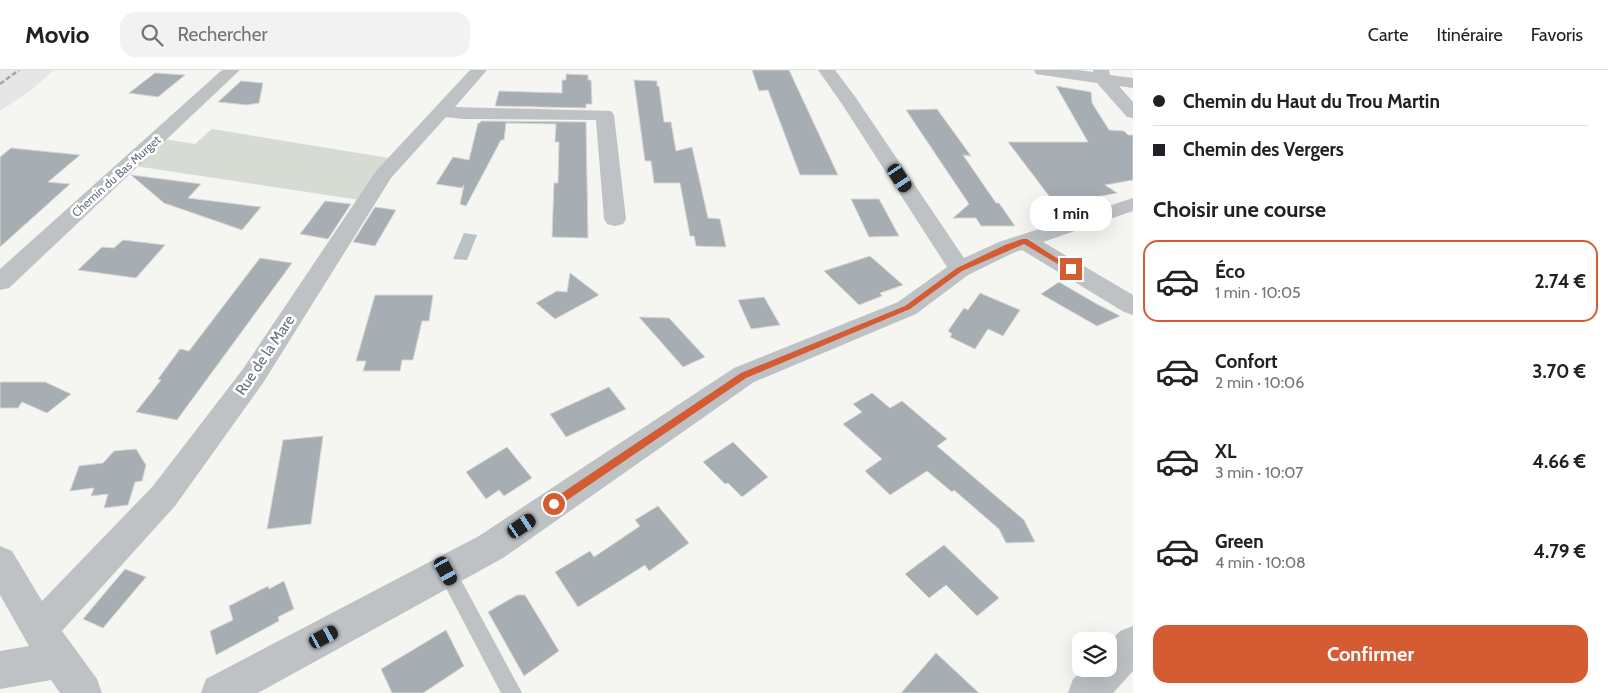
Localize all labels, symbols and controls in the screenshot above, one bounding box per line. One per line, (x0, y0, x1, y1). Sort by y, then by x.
search box (120, 12, 470, 57)
text: Movio (25, 20, 90, 49)
icon: search (138, 21, 166, 49)
text: Rechercher (178, 23, 267, 46)
text: Carte (1368, 24, 1408, 46)
text: Itinéraire (1436, 24, 1503, 46)
text: Favoris (1531, 24, 1583, 46)
text: Chemin du Haut du Trou Martin (1183, 90, 1440, 113)
street label: Chemin du Bas Murget (68, 132, 164, 220)
text: Chemin des Vergers (1183, 138, 1344, 161)
car (885, 161, 914, 195)
callout: 1 min (1030, 196, 1112, 232)
text: Choisir une course (1153, 196, 1326, 223)
text: 1 min (1053, 204, 1089, 223)
route end (1060, 258, 1082, 280)
icon: car (1155, 259, 1200, 304)
text: Éco (1215, 260, 1245, 283)
text: 2.74 € (1534, 270, 1586, 293)
text: 1 min · 10:05 (1215, 283, 1301, 302)
street label: Rue de la Mare (232, 311, 299, 398)
icon: car (1155, 349, 1200, 394)
text: Confort (1215, 350, 1278, 373)
text: 3.70 € (1532, 360, 1586, 383)
text: 2 min · 10:06 (1215, 373, 1304, 392)
icon: car (1155, 439, 1200, 484)
text: XL (1215, 440, 1236, 463)
text: 4.66 € (1532, 450, 1586, 473)
text: 3 min · 10:07 (1215, 463, 1303, 482)
route start (543, 493, 565, 515)
car (505, 511, 538, 541)
icon: car (1155, 529, 1200, 574)
text: Green (1215, 530, 1264, 553)
text: 4.79 € (1533, 540, 1586, 563)
text: 4 min · 10:08 (1215, 553, 1306, 572)
car (432, 554, 459, 588)
car (307, 623, 340, 651)
button: Confirmer (1153, 625, 1588, 683)
map controls (1072, 632, 1117, 677)
button: layers (1072, 632, 1117, 677)

